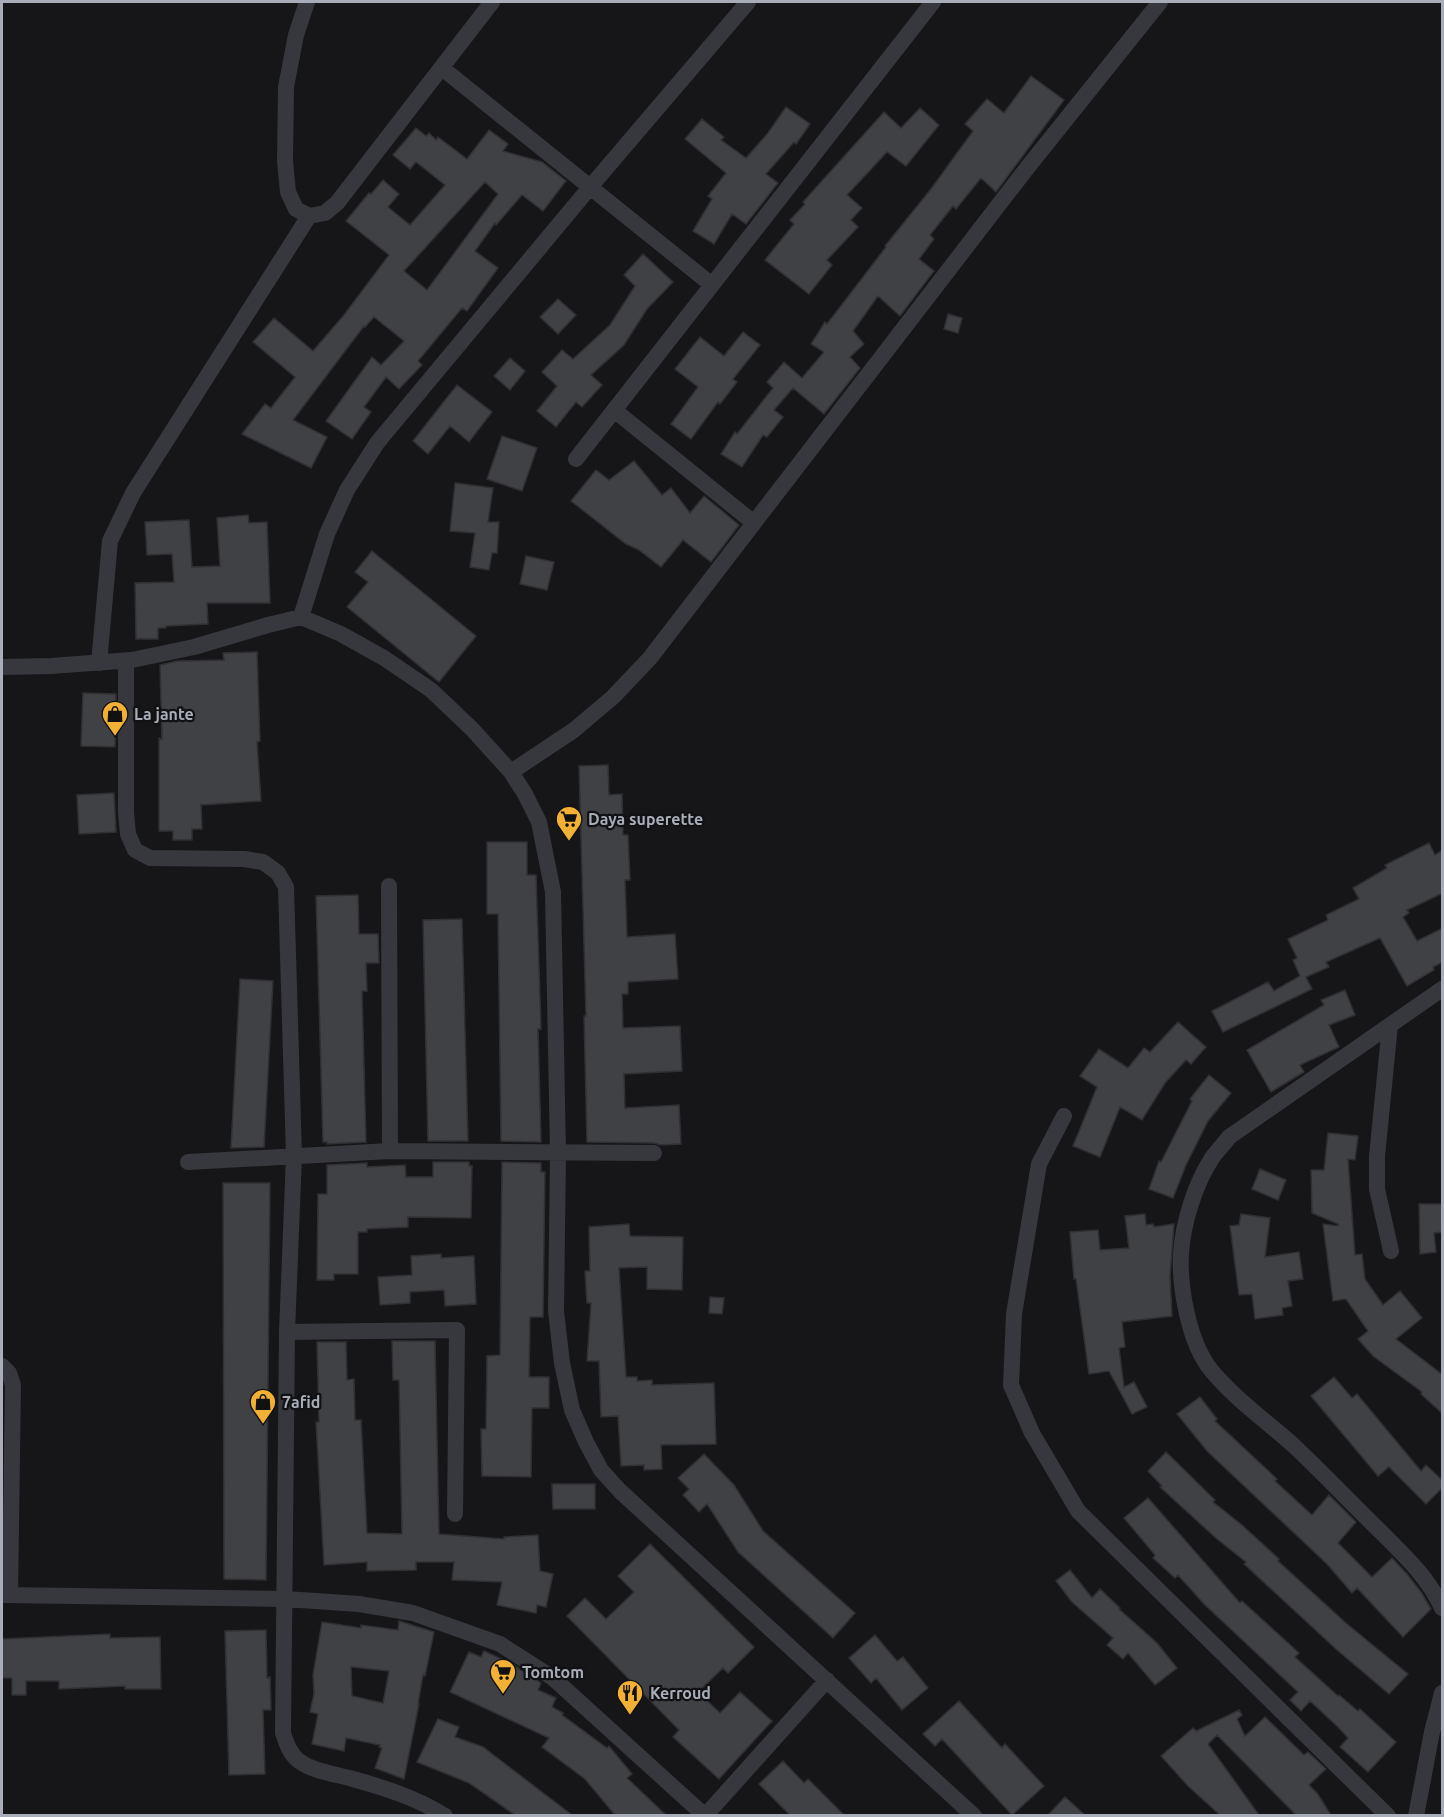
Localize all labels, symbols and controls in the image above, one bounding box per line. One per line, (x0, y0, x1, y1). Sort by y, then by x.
shop icon: La jante (100, 699, 130, 737)
place label: La jante (134, 705, 194, 723)
supermarket icon: Daya superette (554, 804, 584, 842)
place label: Daya superette (588, 810, 703, 828)
shop icon: 7afid (248, 1387, 278, 1425)
place label: 7afid (282, 1393, 320, 1411)
supermarket icon: Tomtom (488, 1657, 518, 1695)
place label: Tomtom (522, 1663, 584, 1681)
restaurant icon: Kerroud (615, 1678, 645, 1716)
place label: Kerroud (650, 1684, 711, 1702)

